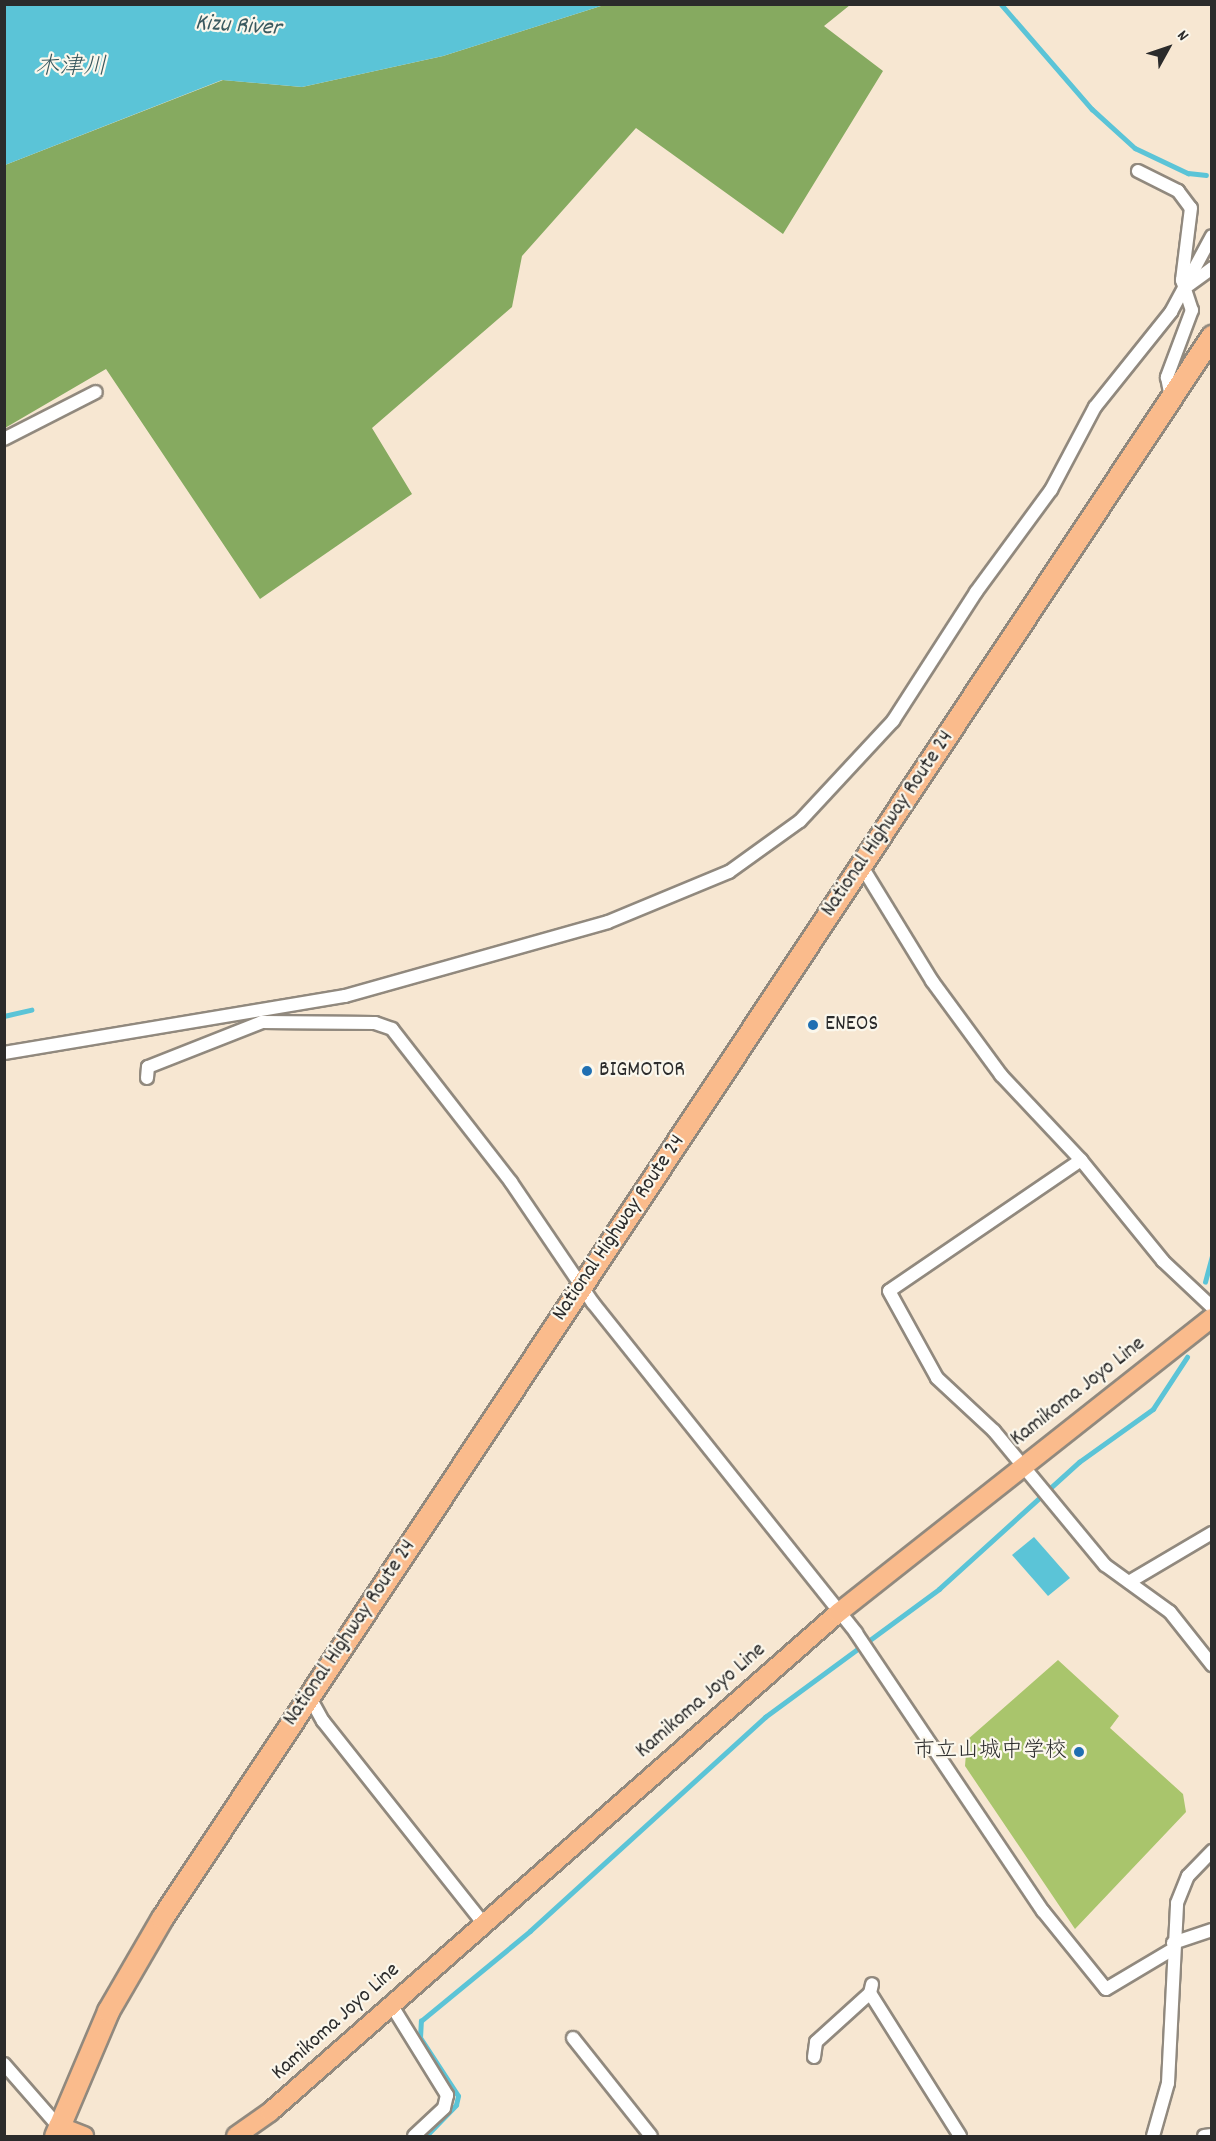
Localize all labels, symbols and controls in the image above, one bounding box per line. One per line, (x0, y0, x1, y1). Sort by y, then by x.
water label: Kizu River (194, 10, 282, 44)
north arrow (1138, 18, 1198, 78)
text: N (1171, 26, 1194, 47)
water label: 木津川 (35, 55, 107, 83)
street label: National Highway Route 24 (816, 726, 960, 922)
place label: ENEOS (825, 1012, 878, 1038)
marker: ENEOS (806, 1018, 820, 1032)
place label: BIGMOTOR (599, 1058, 685, 1084)
marker: BIGMOTOR (580, 1064, 594, 1078)
street label: National Highway Route 24 (547, 1130, 691, 1326)
street label: Kamikoma Joyo Line (1006, 1331, 1150, 1453)
street label: National Highway Route 24 (278, 1535, 422, 1731)
street label: Kamikoma Joyo Line (631, 1637, 771, 1765)
place label: 市立山城中学校 (913, 1739, 1067, 1765)
marker: 市立山城中学校 (1072, 1745, 1086, 1759)
street label: Kamikoma Joyo Line (266, 1958, 406, 2086)

